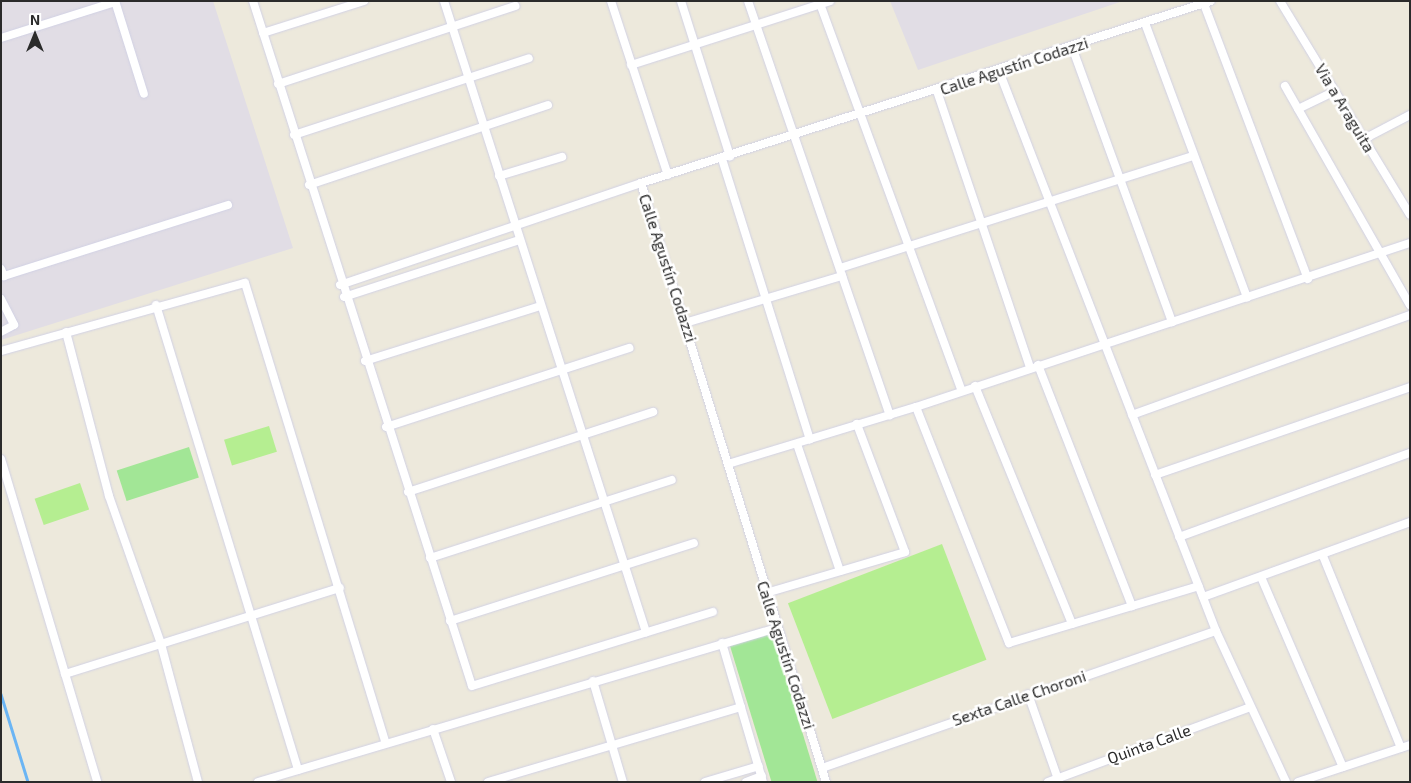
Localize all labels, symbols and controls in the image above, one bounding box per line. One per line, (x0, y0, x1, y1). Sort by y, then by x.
north arrow (10, 10, 60, 60)
text: N (30, 11, 40, 28)
street label: Calle Agustín Codazzi (937, 33, 1091, 99)
street label: Via a Araguita (1311, 60, 1379, 156)
street label: Calle Agustín Codazzi (635, 191, 701, 345)
street label: Calle Agustín Codazzi (753, 578, 819, 732)
street label: Sexta Calle Choroni (950, 666, 1088, 730)
street label: Quinta Calle (1105, 720, 1193, 768)

